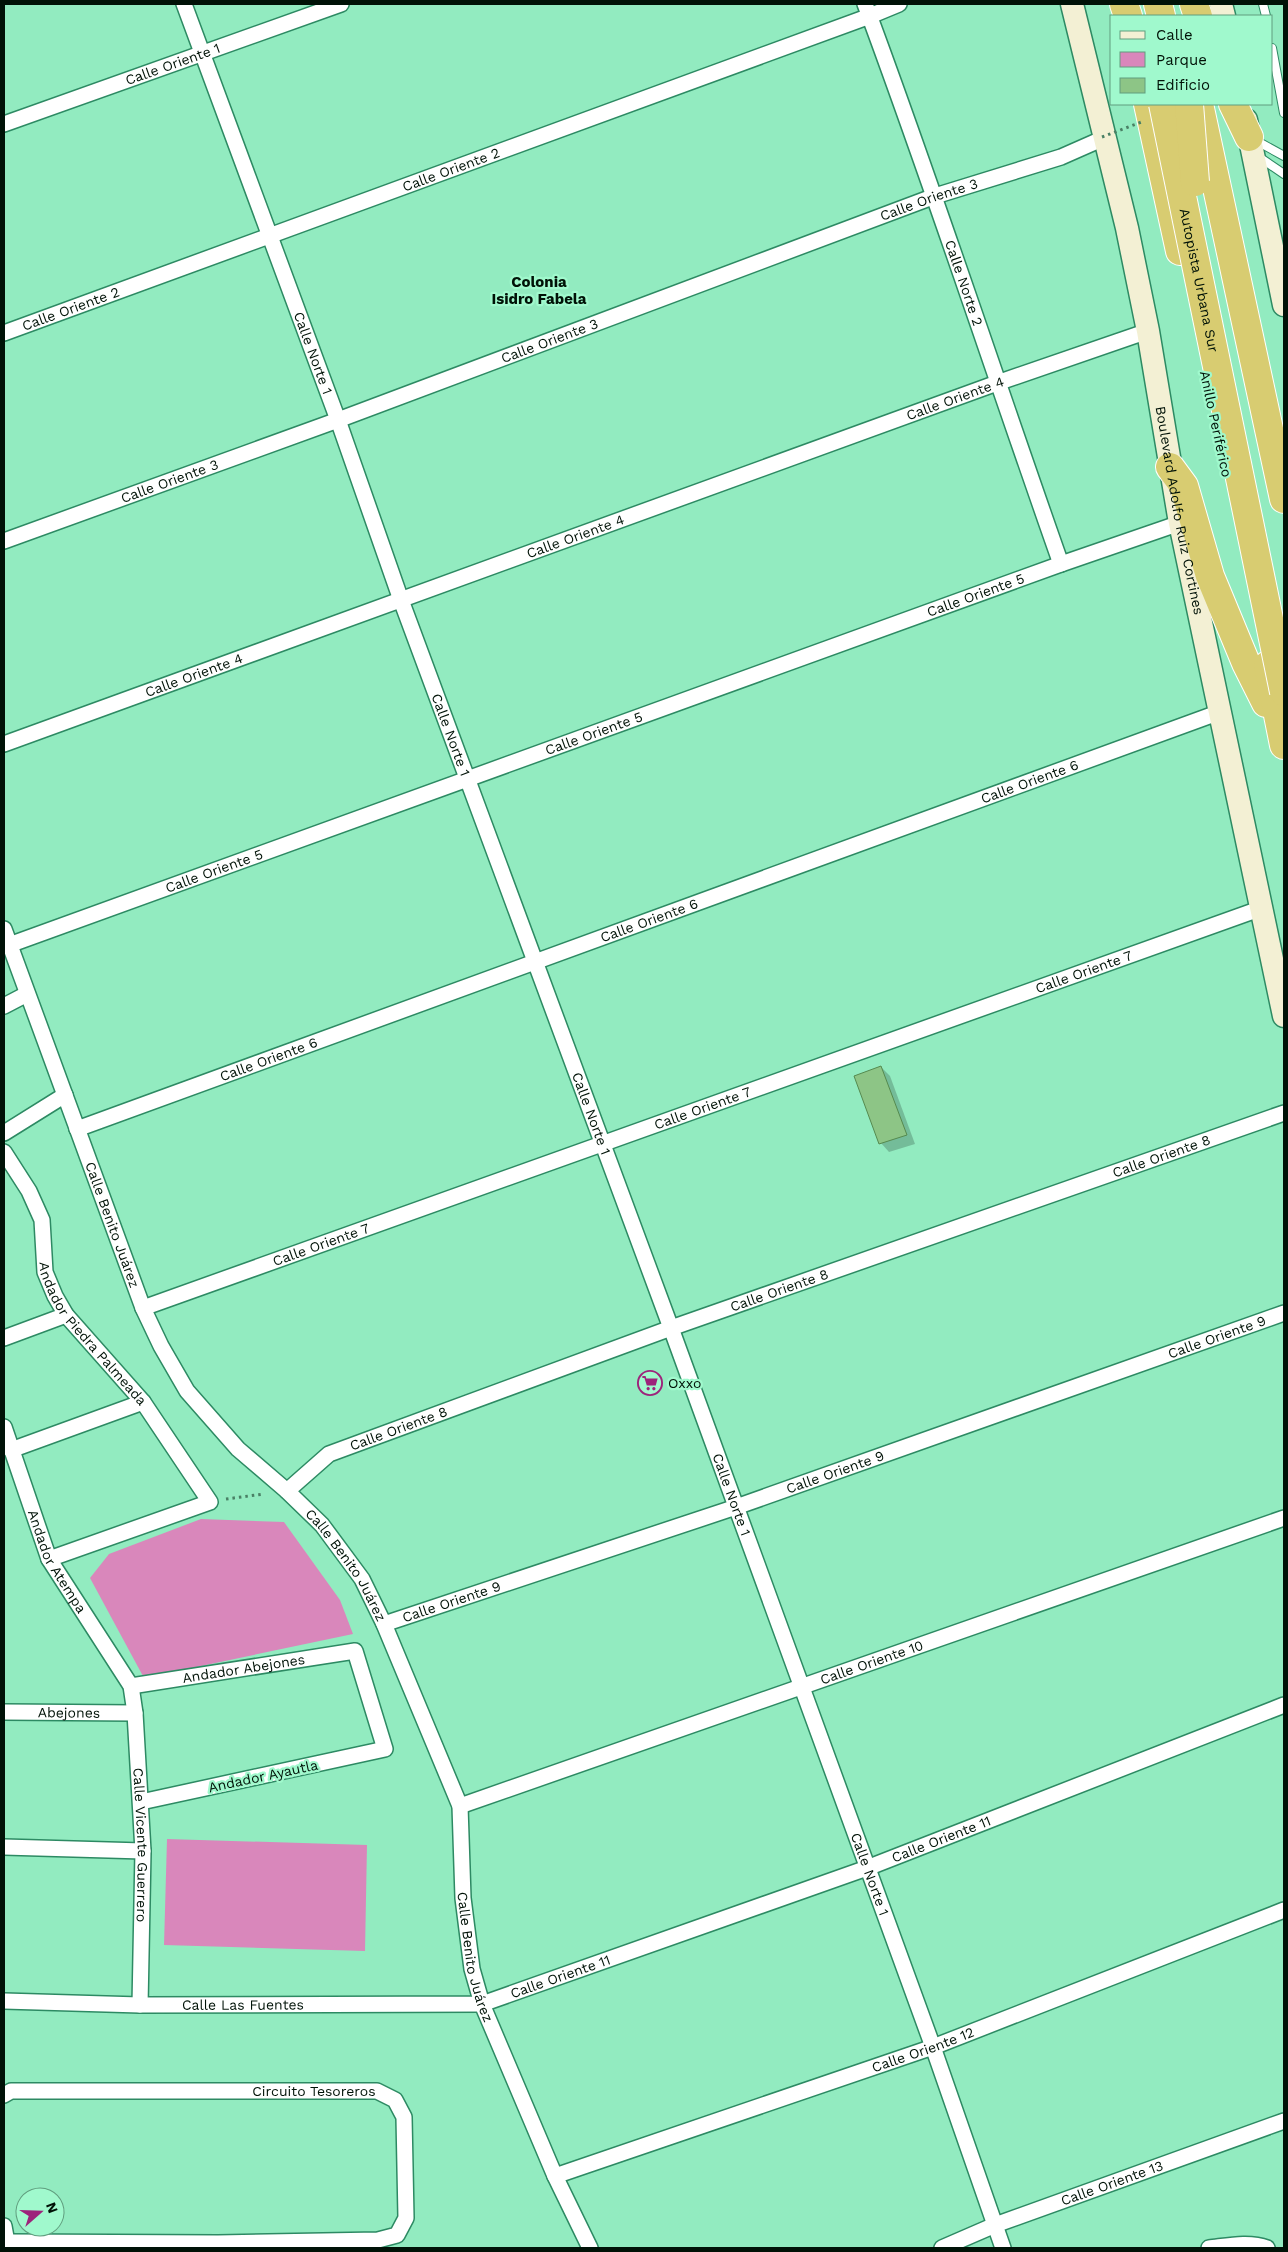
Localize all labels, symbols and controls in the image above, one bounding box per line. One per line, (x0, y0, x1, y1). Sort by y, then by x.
legend (1110, 15, 1273, 105)
text: Calle (1156, 26, 1193, 44)
street label: Calle Oriente 1 (123, 40, 222, 88)
text: Parque (1156, 51, 1207, 69)
text: Edificio (1156, 76, 1210, 94)
street label: Calle Oriente 2 (400, 144, 502, 194)
street label: Calle Oriente 3 (878, 175, 980, 224)
street label: Autopista Urbana Sur (1177, 207, 1222, 354)
street label: Calle Norte 2 (942, 238, 986, 328)
district label: Colonia Isidro Fabela (491, 273, 587, 308)
street label: Calle Oriente 2 (20, 283, 122, 334)
street label: Calle Norte 1 (291, 309, 336, 396)
street label: Calle Oriente 3 (499, 315, 600, 366)
street label: Anillo Periférico (1197, 369, 1235, 479)
street label: Calle Oriente 4 (904, 373, 1006, 423)
street label: Boulevard Adolfo Ruiz Cortines (1153, 405, 1207, 616)
street label: Calle Oriente 3 (119, 456, 220, 506)
street label: Calle Oriente 4 (524, 511, 626, 561)
street label: Calle Oriente 5 (925, 570, 1026, 620)
street label: Calle Oriente 4 (143, 650, 245, 700)
street label: Calle Norte 1 (428, 691, 474, 778)
street label: Calle Oriente 5 (543, 708, 645, 758)
street label: Calle Oriente 6 (979, 756, 1081, 807)
street label: Calle Oriente 5 (163, 846, 265, 896)
street label: Calle Oriente 6 (598, 895, 700, 945)
street label: Calle Oriente 7 (1033, 947, 1134, 996)
street label: Calle Oriente 6 (218, 1034, 320, 1084)
street label: Calle Norte 1 (569, 1070, 614, 1157)
street label: Calle Oriente 7 (652, 1083, 753, 1133)
street label: Calle Oriente 8 (1110, 1131, 1212, 1181)
street label: Calle Benito Juárez (82, 1160, 143, 1290)
street label: Calle Oriente 7 (270, 1220, 372, 1269)
street label: Andador Piedra Palmeada (36, 1261, 150, 1409)
street label: Calle Oriente 8 (728, 1266, 830, 1315)
street label: Calle Oriente 9 (1166, 1312, 1268, 1361)
supermarket icon: Oxxo (637, 1370, 663, 1396)
place label: Oxxo (668, 1375, 701, 1391)
street label: Calle Oriente 8 (347, 1403, 449, 1454)
street label: Calle Oriente 9 (784, 1447, 886, 1497)
street label: Calle Norte 1 (709, 1451, 754, 1538)
street label: Calle Benito Juárez (302, 1506, 389, 1624)
street label: Andador Atempa (25, 1508, 90, 1616)
street label: Calle Oriente 9 (400, 1578, 503, 1625)
street label: Calle Oriente 10 (818, 1637, 925, 1688)
street label: Andador Abejones (181, 1651, 306, 1686)
street label: Abejones (38, 1704, 100, 1721)
street label: Andador Ayautla (207, 1757, 319, 1795)
street label: Calle Vicente Guerrero (130, 1767, 151, 1922)
street label: Calle Oriente 11 (889, 1812, 993, 1866)
street label: Calle Norte 1 (848, 1831, 892, 1918)
street label: Calle Benito Juárez (455, 1891, 497, 2024)
street label: Calle Oriente 11 (508, 1951, 612, 2001)
street label: Calle Las Fuentes (182, 1997, 304, 2013)
street label: Calle Oriente 12 (870, 2024, 976, 2075)
street label: Circuito Tesoreros (252, 2083, 376, 2099)
street label: Calle Oriente 13 (1059, 2157, 1165, 2209)
north arrow (15, 2187, 65, 2237)
text: N (43, 2200, 62, 2215)

